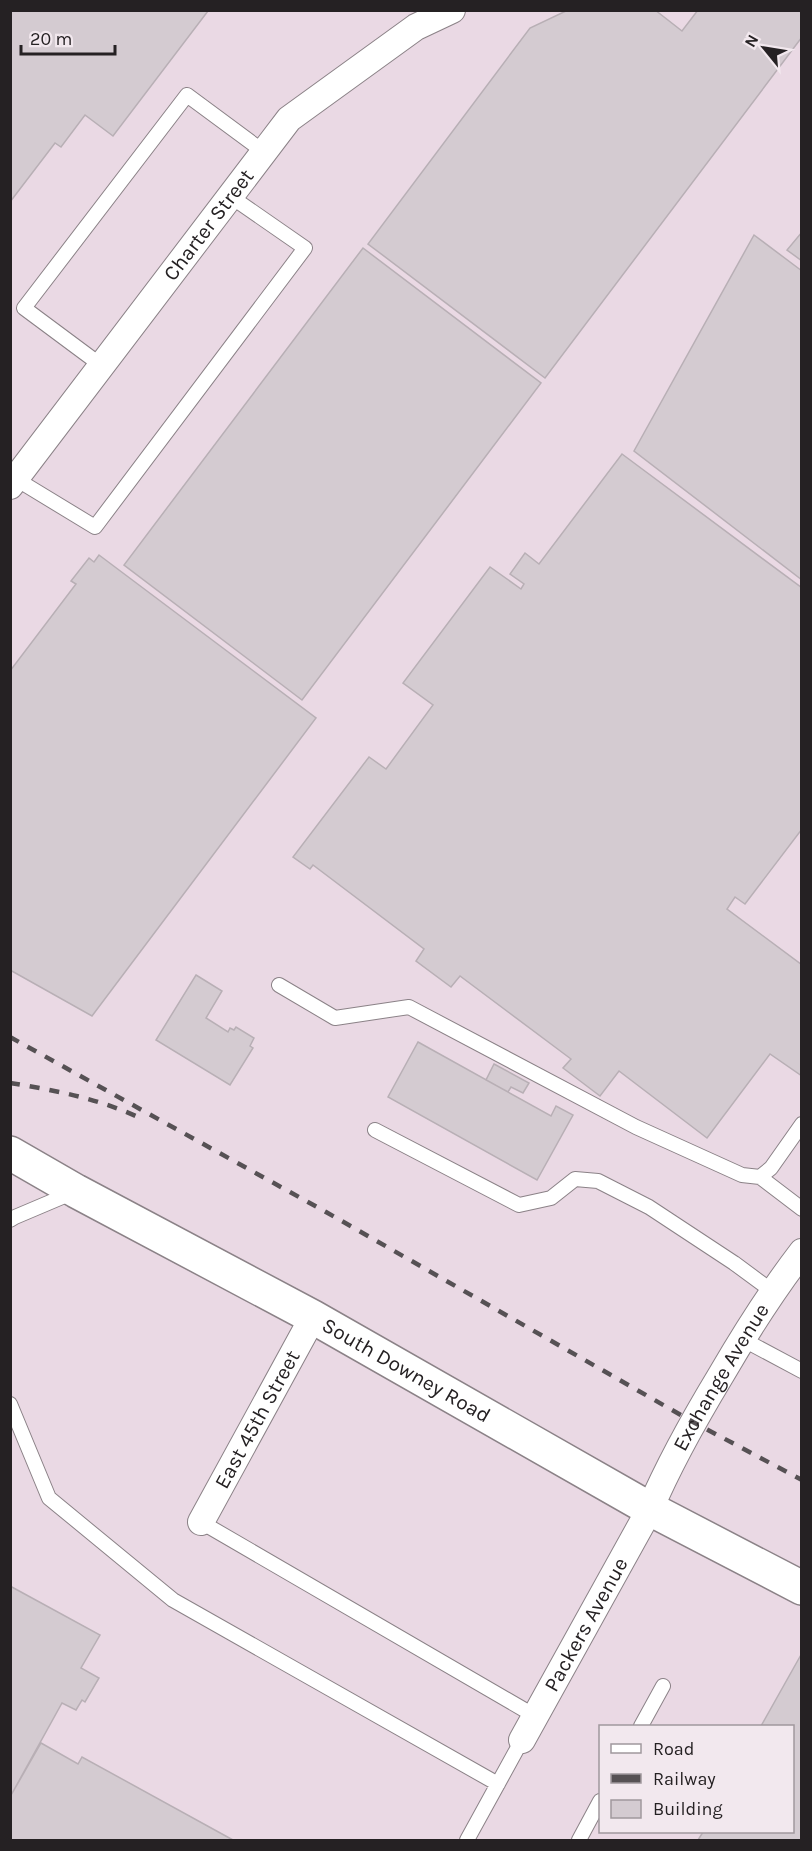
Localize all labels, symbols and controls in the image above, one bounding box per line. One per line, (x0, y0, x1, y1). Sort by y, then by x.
scale bar (21, 18, 116, 56)
north arrow (734, 18, 794, 78)
text: 20 m (30, 28, 72, 50)
text: N (740, 31, 763, 50)
street label: Charter Street (158, 164, 259, 285)
street label: Exchange Avenue (668, 1299, 774, 1455)
street label: South Downey Road (318, 1313, 495, 1428)
street label: East 45th Street (210, 1346, 305, 1493)
street label: Packers Avenue (539, 1553, 633, 1696)
legend (599, 1725, 794, 1833)
text: Road (653, 1738, 694, 1760)
text: Railway (653, 1768, 716, 1790)
text: Building (653, 1798, 723, 1820)

